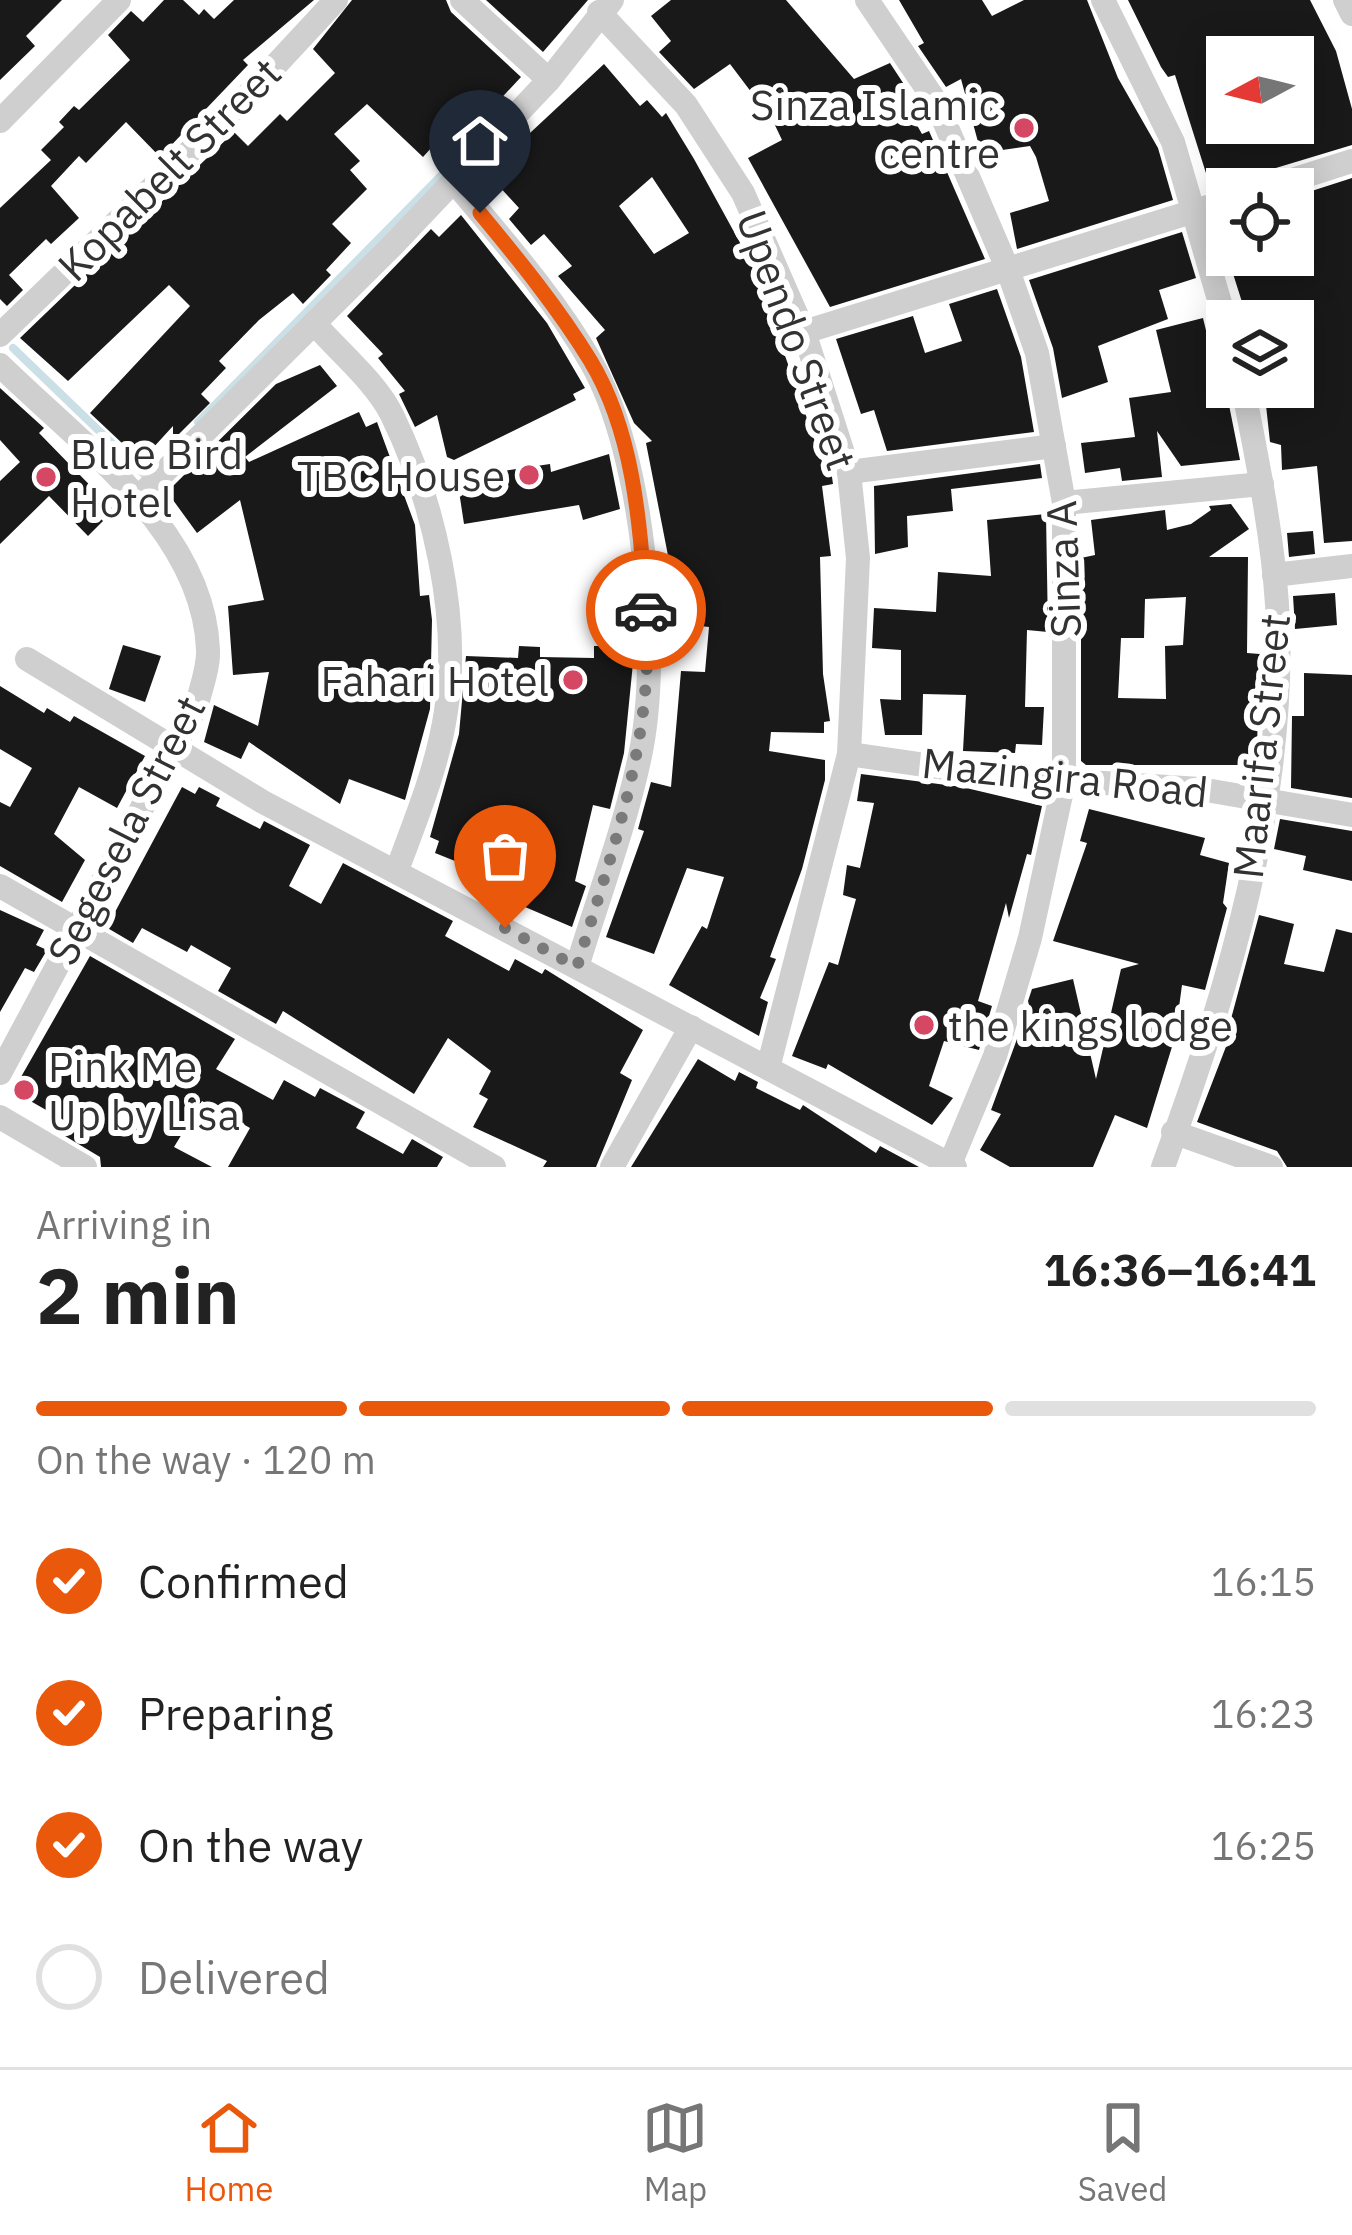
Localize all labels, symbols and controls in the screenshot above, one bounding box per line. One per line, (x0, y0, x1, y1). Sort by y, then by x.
north arrow (1206, 36, 1314, 144)
map controls (1206, 36, 1314, 408)
street label: Kopabelt Street (45, 45, 293, 293)
place label: Sinza Islamic centre (750, 77, 1000, 180)
pin (429, 90, 531, 213)
icon: home (447, 108, 513, 174)
marker: Sinza Islamic centre (1011, 115, 1037, 141)
button: locate (1206, 168, 1314, 276)
street label: Upendo Street (725, 202, 869, 478)
button: layers (1206, 300, 1314, 408)
place label: Blue Bird Hotel (70, 426, 243, 529)
place label: TBC House (297, 448, 505, 503)
marker: TBC House (516, 462, 542, 488)
marker: Blue Bird Hotel (33, 464, 59, 490)
street label: Sinza A (1033, 499, 1093, 639)
courier (586, 550, 706, 670)
icon: car (613, 577, 679, 643)
street label: Maarifa Street (1220, 611, 1302, 881)
place label: Fahari Hotel (320, 653, 549, 708)
marker: Fahari Hotel (560, 667, 586, 693)
street label: Segesela Street (35, 686, 217, 974)
street label: Mazingira Road (919, 735, 1211, 819)
pin (454, 805, 556, 928)
icon: bag (472, 823, 538, 889)
place label: the kings lodge (948, 998, 1233, 1053)
marker: the kings lodge (911, 1012, 937, 1038)
place label: Pink Me Up by Lisa (48, 1039, 240, 1142)
marker: Pink Me Up by Lisa (11, 1077, 37, 1103)
text: Arriving in (36, 1199, 212, 1250)
text: 16:36–16:41 (1044, 1240, 1316, 1298)
text: 2 min (36, 1244, 240, 1345)
text: On the way · 120 m (36, 1434, 376, 1485)
icon: check (36, 1548, 102, 1614)
text: Confirmed (138, 1552, 349, 1610)
text: 16:15 (1211, 1556, 1316, 1607)
icon: check (36, 1680, 102, 1746)
text: Preparing (138, 1684, 333, 1742)
text: 16:23 (1211, 1688, 1316, 1739)
icon: check (36, 1812, 102, 1878)
text: On the way (138, 1816, 363, 1874)
text: 16:25 (1211, 1820, 1316, 1871)
text: Delivered (138, 1948, 330, 2006)
tab: Home (185, 2095, 273, 2210)
tab: Map (642, 2095, 708, 2210)
tab: Saved (1078, 2095, 1167, 2210)

